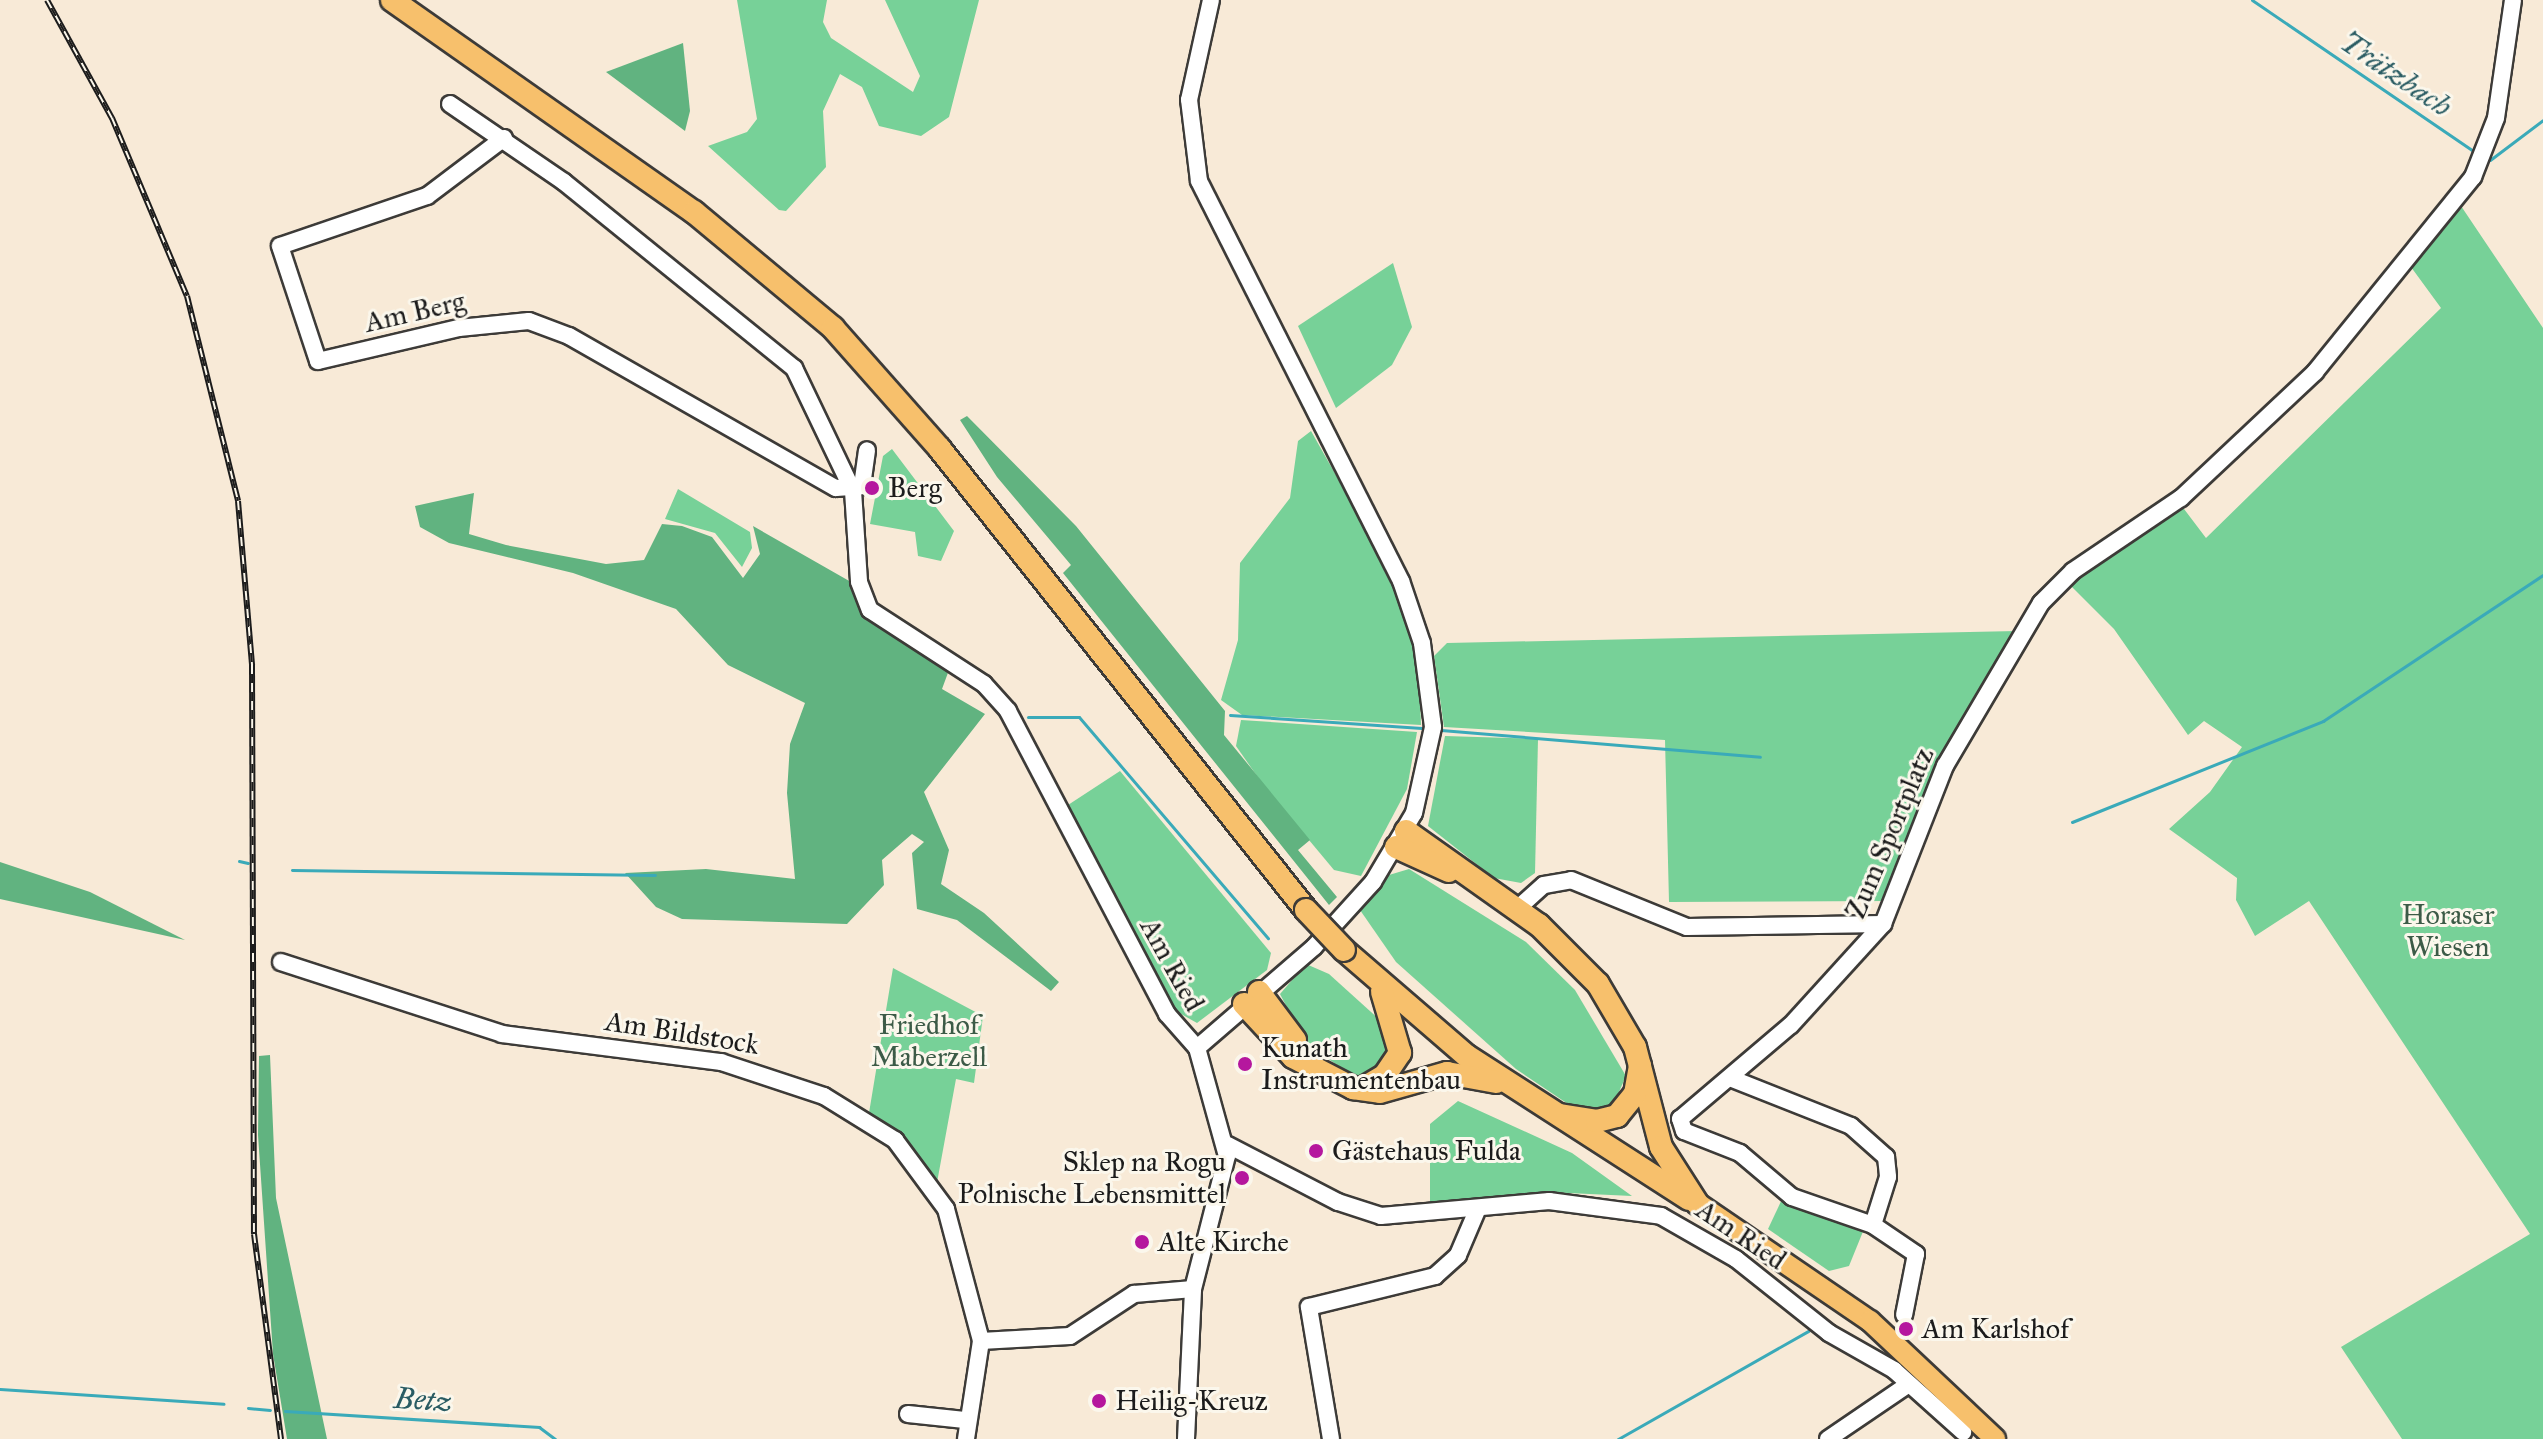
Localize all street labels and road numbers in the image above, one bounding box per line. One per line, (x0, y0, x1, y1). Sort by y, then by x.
street label: Am Berg (361, 284, 469, 340)
street label: Zum Sportplatz (1839, 742, 1941, 924)
street label: Am Ried (1133, 913, 1211, 1017)
street label: Am Bildstock (603, 1004, 761, 1062)
street label: Am Ried (1690, 1193, 1792, 1277)

